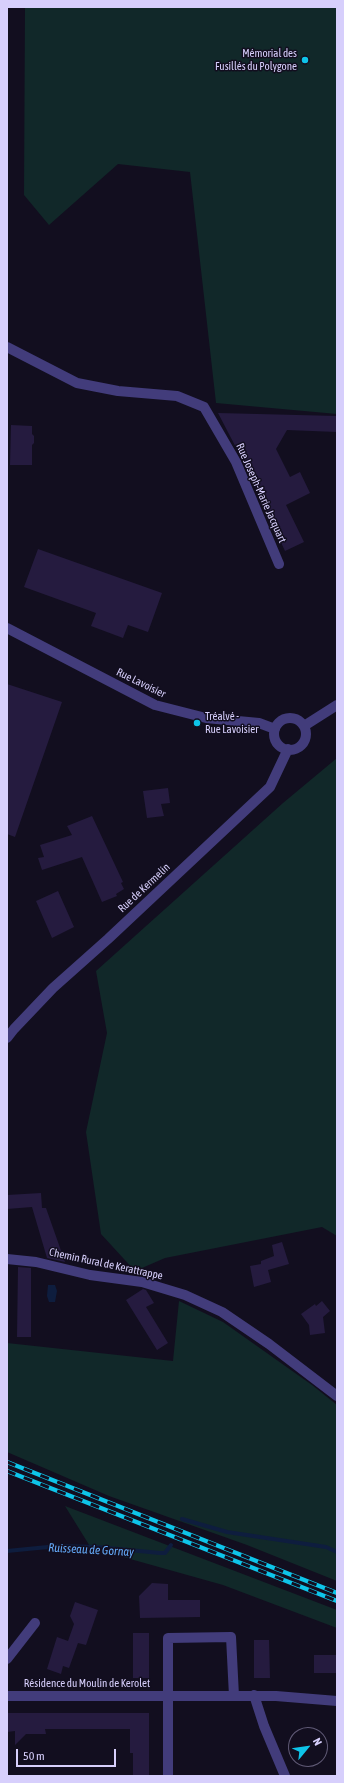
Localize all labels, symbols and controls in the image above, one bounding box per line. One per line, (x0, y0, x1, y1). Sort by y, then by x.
place label: Mémorial des Fusillés du Polygone (215, 47, 297, 73)
marker: Mémorial des Fusillés du Polygone (300, 55, 310, 65)
street label: Rue Joseph-Marie Jacquart (233, 441, 289, 545)
street label: Rue Lavoisier (114, 665, 168, 701)
place label: Tréalvé - Rue Lavoisier (205, 710, 258, 736)
marker: Tréalvé - Rue Lavoisier (192, 718, 202, 728)
street label: Rue de Kermelin (115, 861, 173, 915)
street label: Chemin Rural de Kerattrappe (48, 1245, 164, 1283)
water label: Ruisseau de Gornay (48, 1541, 134, 1559)
street label: Résidence du Moulin de Kerolet (24, 1677, 150, 1691)
north arrow (288, 1727, 328, 1767)
text: N (311, 1736, 324, 1747)
scale bar (18, 1741, 118, 1767)
text: 50 m (23, 1749, 45, 1763)

